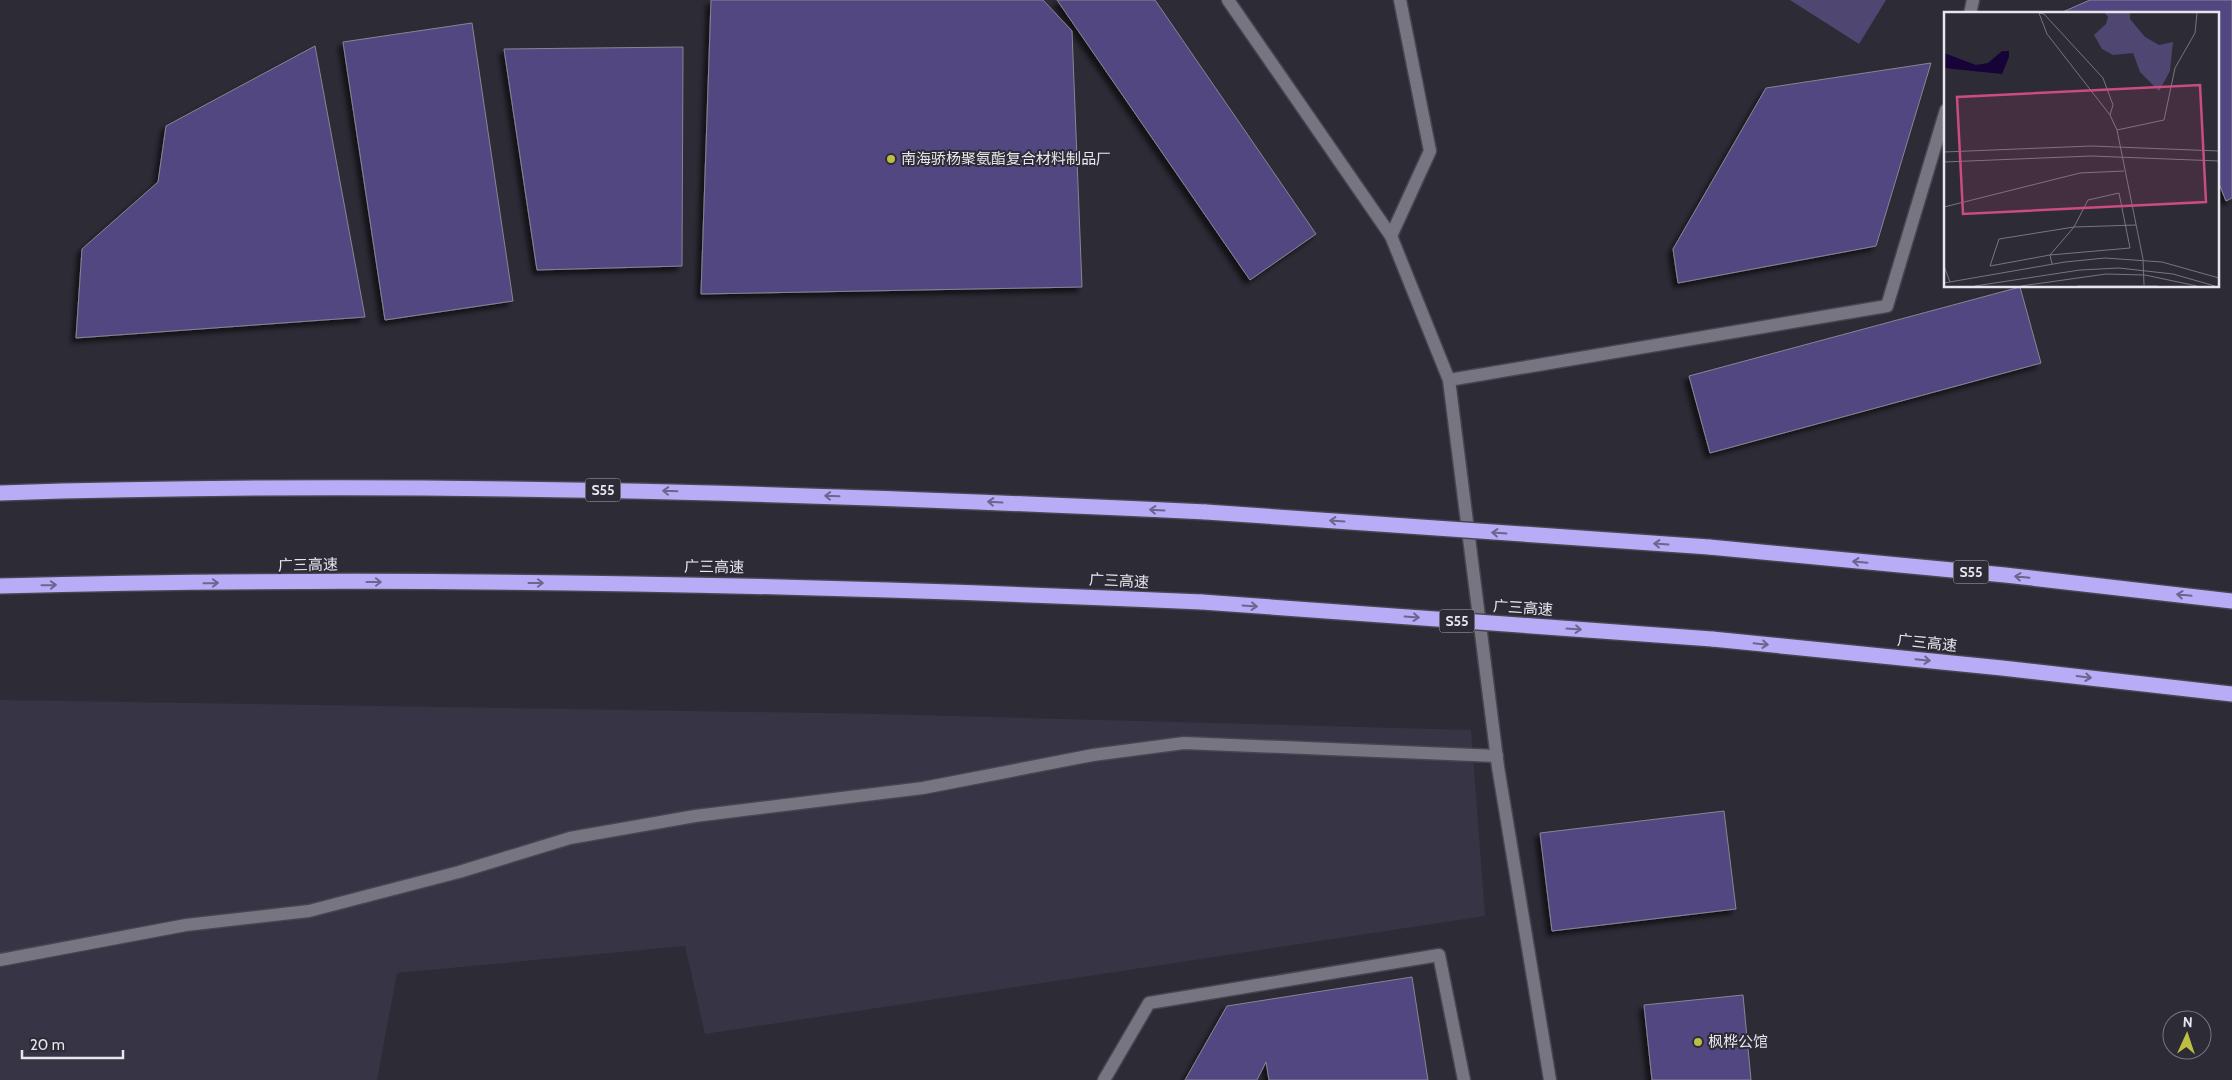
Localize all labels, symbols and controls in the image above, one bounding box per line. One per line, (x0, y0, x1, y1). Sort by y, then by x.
inset map (1944, 12, 2220, 288)
place label: 南海骄杨聚氨酯复合材料制品厂 (901, 150, 1111, 168)
marker: 南海骄杨聚氨酯复合材料制品厂 (885, 153, 897, 165)
road number: S55 (586, 478, 620, 502)
one-way arrow (662, 487, 678, 496)
one-way arrow (825, 491, 841, 501)
one-way arrow (987, 497, 1003, 506)
one-way arrow (1149, 505, 1165, 514)
one-way arrow (1329, 517, 1345, 526)
one-way arrow (1491, 528, 1507, 537)
one-way arrow (1653, 539, 1669, 549)
street label: 广三高速 (278, 555, 338, 575)
street label: 广三高速 (684, 557, 744, 577)
one-way arrow (1853, 557, 1869, 566)
road number: S55 (1954, 560, 1988, 584)
street label: 广三高速 (1089, 570, 1149, 592)
one-way arrow (2014, 572, 2030, 582)
one-way arrow (365, 577, 381, 587)
one-way arrow (202, 578, 219, 588)
one-way arrow (528, 578, 544, 588)
one-way arrow (40, 580, 56, 590)
one-way arrow (2176, 590, 2192, 600)
street label: 广三高速 (1492, 597, 1554, 619)
one-way arrow (1242, 601, 1258, 610)
road number: S55 (1440, 610, 1474, 632)
one-way arrow (1404, 613, 1420, 622)
one-way arrow (1566, 624, 1582, 634)
street label: 广三高速 (1896, 631, 1958, 655)
one-way arrow (1753, 639, 1769, 649)
one-way arrow (1914, 655, 1930, 665)
one-way arrow (2076, 672, 2092, 682)
north arrow (2162, 1010, 2212, 1060)
text: N (2182, 1013, 2193, 1031)
scale bar (22, 1028, 124, 1060)
place label: 枫桦公馆 (1708, 1033, 1768, 1051)
text: 20 m (30, 1036, 65, 1054)
marker: 枫桦公馆 (1692, 1036, 1704, 1048)

